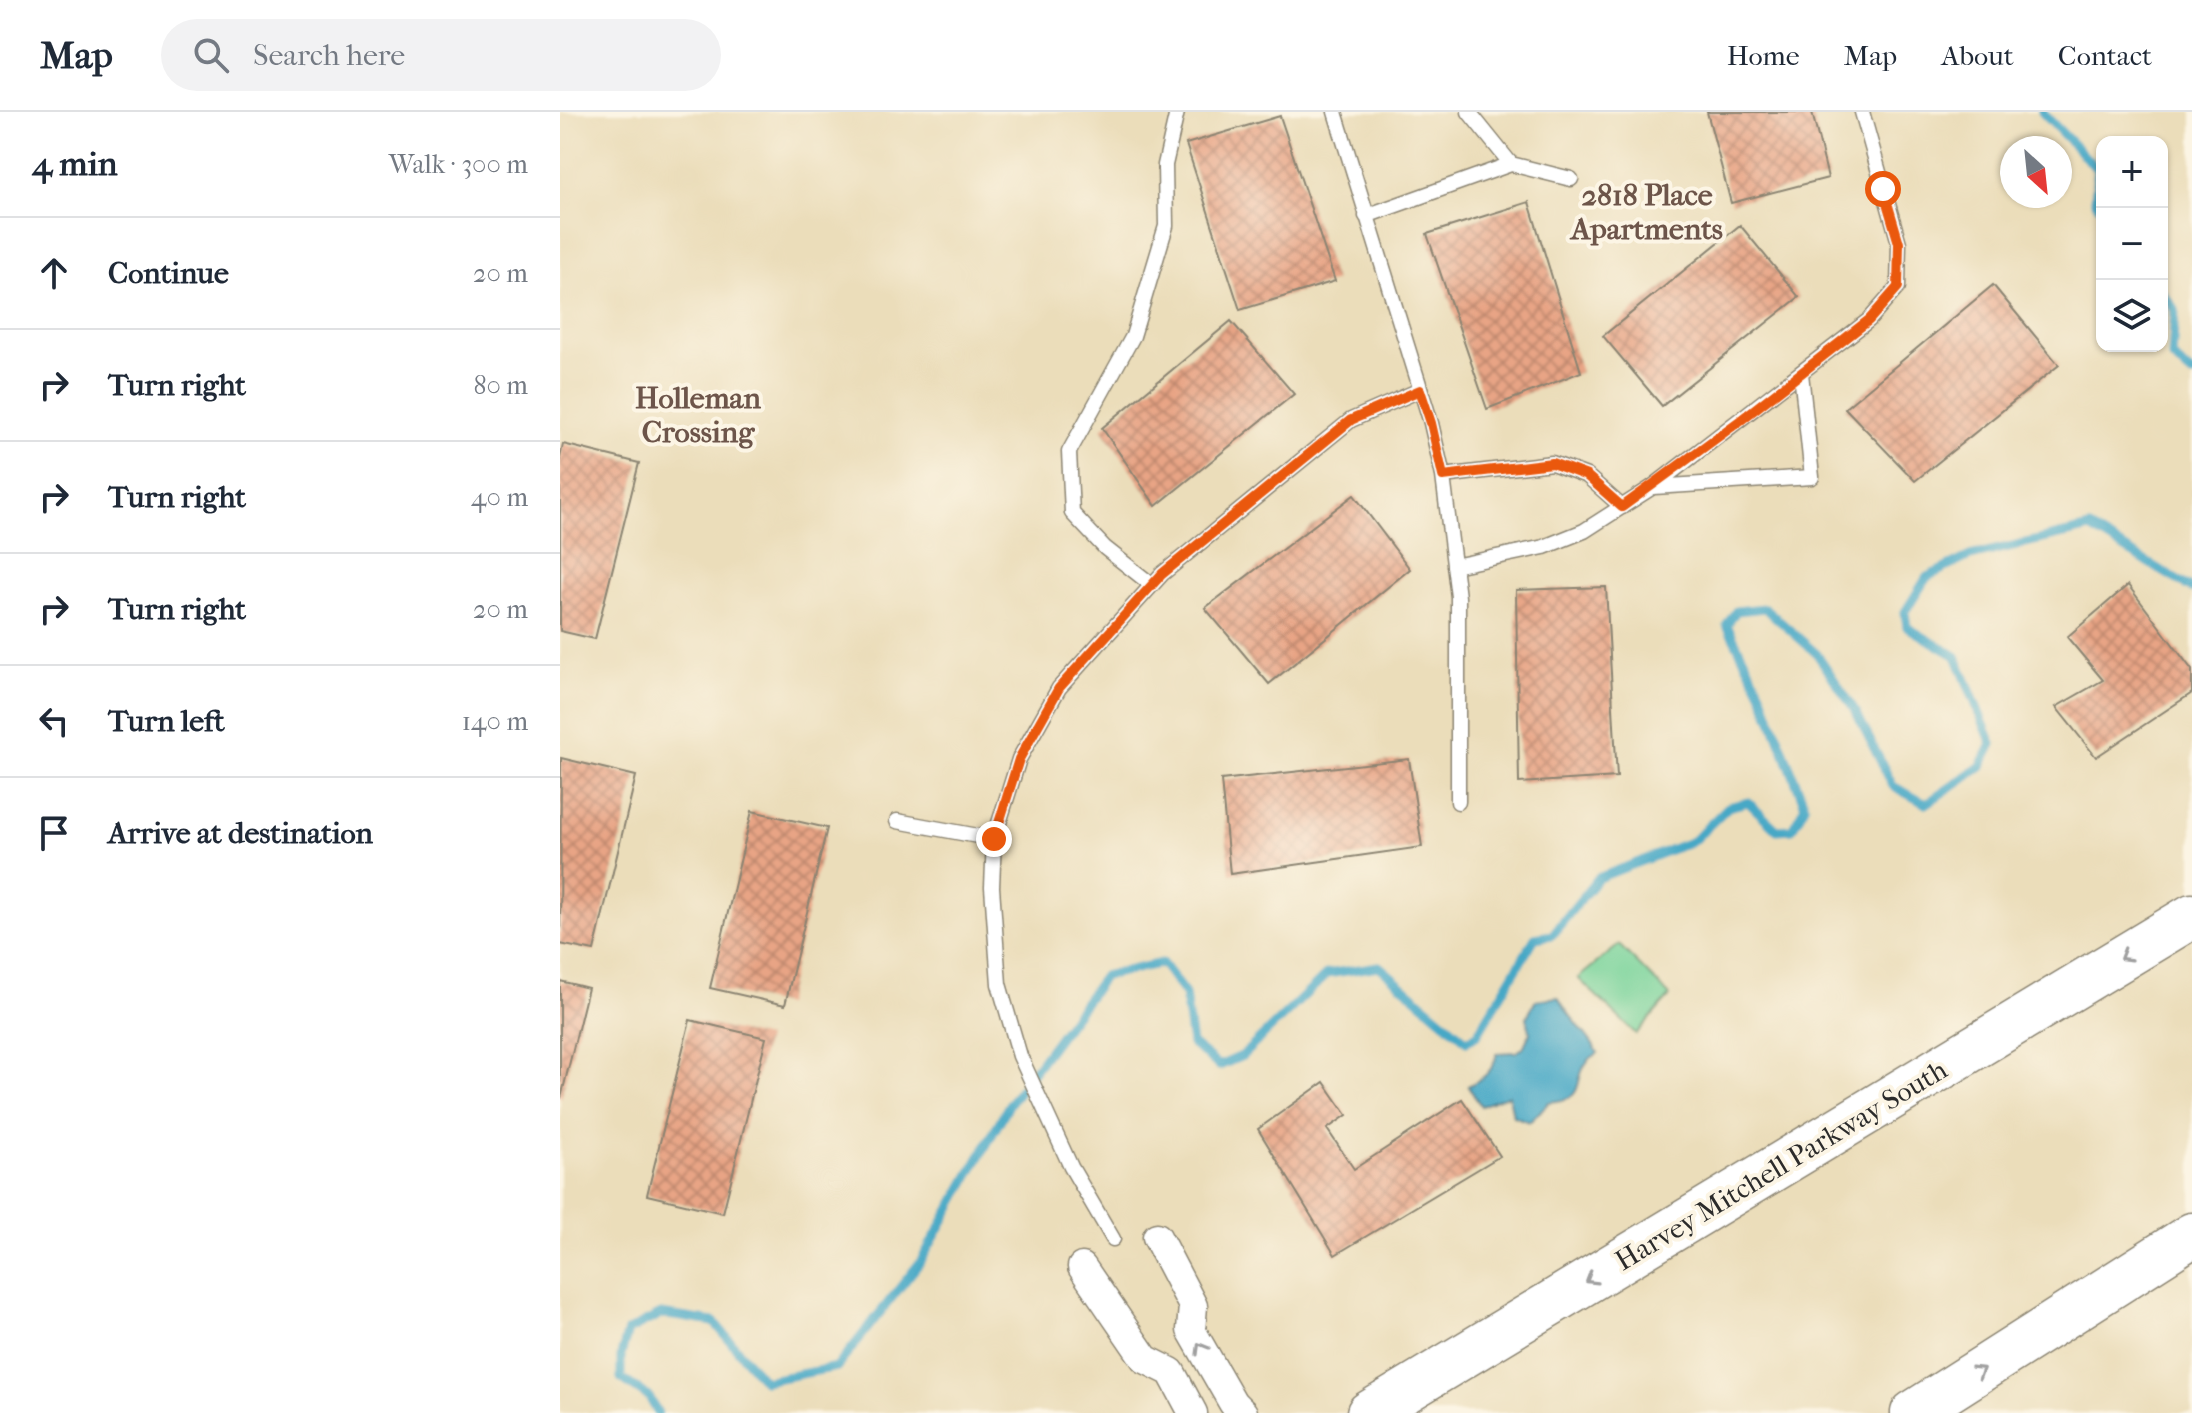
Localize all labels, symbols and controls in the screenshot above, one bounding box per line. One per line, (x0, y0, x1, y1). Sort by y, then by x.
search box (161, 19, 721, 91)
text: Map (40, 33, 113, 78)
icon: search (189, 33, 233, 77)
text: Search here (253, 38, 405, 73)
text: Home (1727, 39, 1800, 72)
text: Map (1844, 39, 1897, 72)
text: About (1941, 39, 2014, 72)
text: Contact (2058, 39, 2152, 72)
north arrow (2000, 136, 2072, 208)
map controls (2096, 136, 2168, 352)
button: + (2096, 136, 2168, 208)
text: 4 min (32, 144, 117, 184)
text: Walk · 300 m (389, 149, 528, 180)
route start (1865, 171, 1901, 207)
district label: 2818 Place Apartments (1569, 178, 1723, 247)
button: − (2096, 208, 2168, 280)
icon: ahead (32, 251, 76, 295)
text: Continue (108, 256, 229, 291)
text: 20 m (473, 258, 528, 289)
button: layers (2096, 280, 2168, 352)
icon: right (32, 363, 76, 407)
text: Turn right (108, 368, 246, 403)
text: 80 m (473, 370, 528, 401)
district label: Holleman Crossing (635, 381, 761, 450)
icon: right (32, 475, 76, 519)
text: Turn right (108, 480, 246, 515)
text: 40 m (471, 482, 528, 513)
icon: right (32, 587, 76, 631)
text: Turn right (108, 592, 246, 627)
text: 20 m (473, 594, 528, 625)
icon: left (32, 699, 76, 743)
text: Turn left (108, 704, 225, 739)
text: 140 m (462, 706, 528, 737)
icon: arrive (32, 811, 76, 855)
text: Arrive at destination (108, 816, 373, 851)
route end (976, 821, 1012, 857)
one-way arrow (2119, 947, 2134, 962)
street label: Harvey Mitchell Parkway South (1609, 1053, 1953, 1277)
one-way arrow (1585, 1269, 1600, 1285)
one-way arrow (1195, 1342, 1211, 1357)
one-way arrow (1970, 1366, 1985, 1381)

